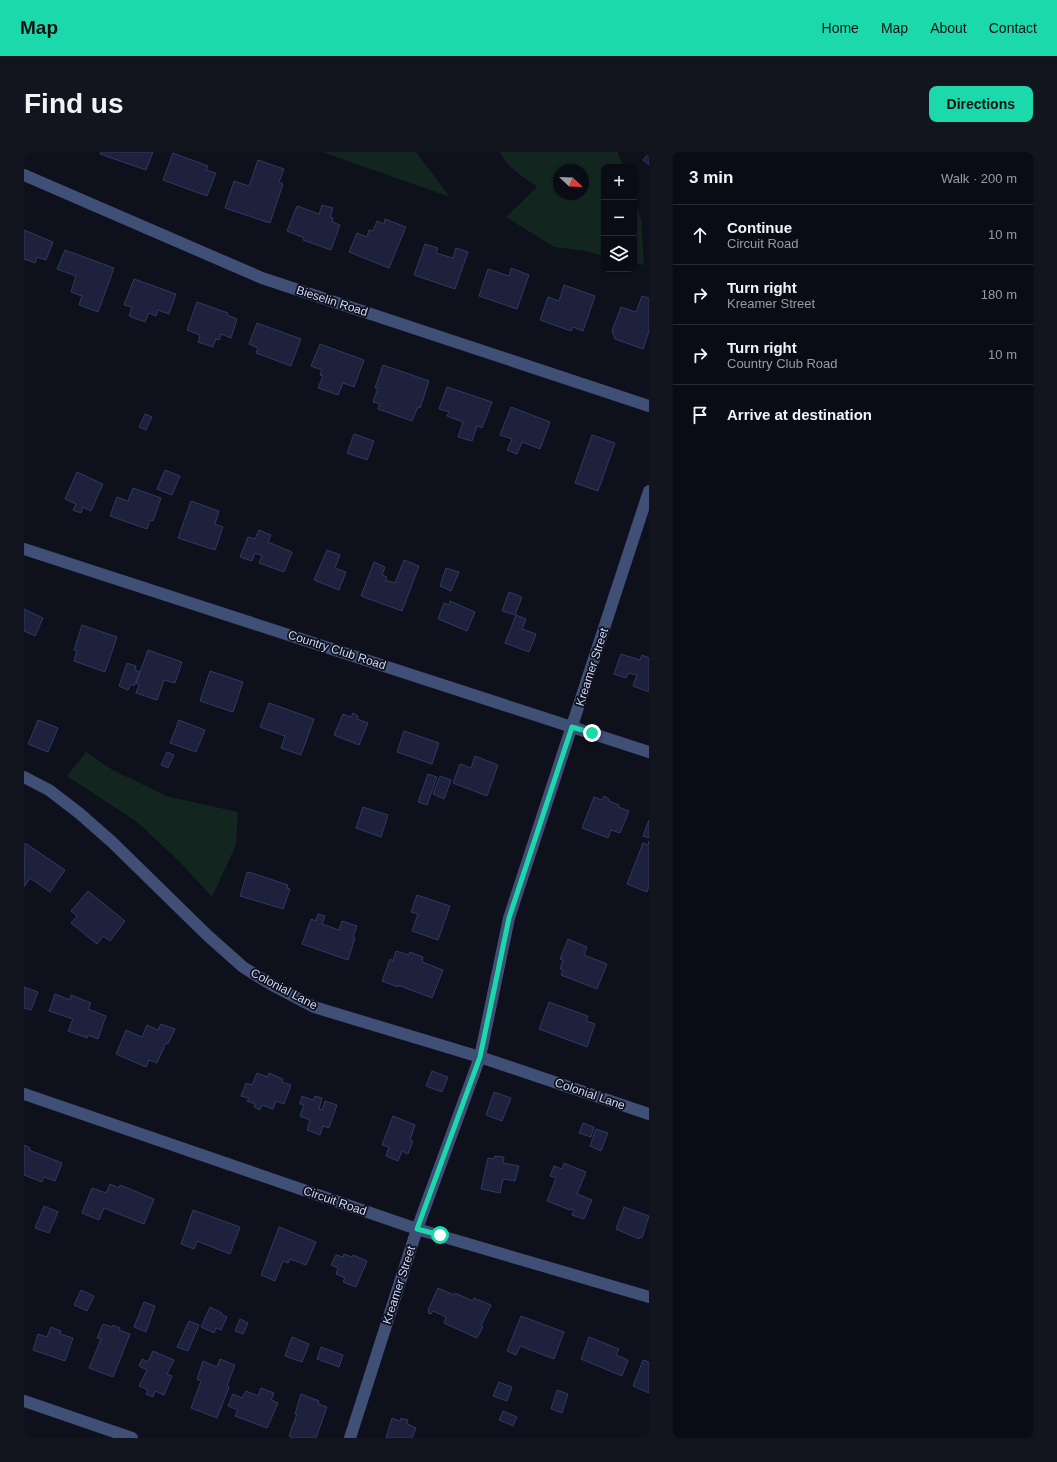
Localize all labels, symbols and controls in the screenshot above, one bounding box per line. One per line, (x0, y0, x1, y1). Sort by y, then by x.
text: Map (20, 17, 58, 38)
text: Home (822, 20, 859, 36)
text: Map (881, 20, 908, 36)
text: About (930, 20, 967, 36)
text: Contact (989, 20, 1037, 36)
button: Directions (929, 86, 1033, 122)
text: Find us (24, 88, 124, 119)
north arrow (553, 164, 589, 200)
map controls (601, 164, 637, 272)
button: + (601, 164, 637, 200)
text: 3 min (689, 168, 733, 187)
text: Walk · 200 m (941, 171, 1017, 186)
button: − (601, 200, 637, 236)
text: Continue (727, 219, 792, 236)
icon: ahead (689, 224, 711, 246)
text: 10 m (988, 227, 1017, 242)
button: layers (601, 236, 637, 272)
text: Circuit Road (727, 236, 799, 251)
text: Turn right (727, 279, 797, 296)
street label: Bieselin Road (295, 283, 369, 319)
icon: right (689, 284, 711, 306)
text: 180 m (981, 287, 1017, 302)
text: Kreamer Street (727, 296, 815, 311)
text: Turn right (727, 339, 797, 356)
icon: right (689, 344, 711, 366)
text: 10 m (988, 347, 1017, 362)
text: Country Club Road (727, 356, 838, 371)
icon: arrive (689, 404, 711, 426)
text: Arrive at destination (727, 406, 872, 423)
street label: Kreamer Street (573, 626, 611, 708)
street label: Country Club Road (286, 628, 388, 672)
route end (583, 724, 601, 742)
street label: Colonial Lane (248, 966, 320, 1013)
street label: Colonial Lane (553, 1075, 627, 1113)
street label: Circuit Road (302, 1184, 368, 1218)
route start (431, 1226, 449, 1244)
street label: Kreamer Street (380, 1244, 418, 1326)

